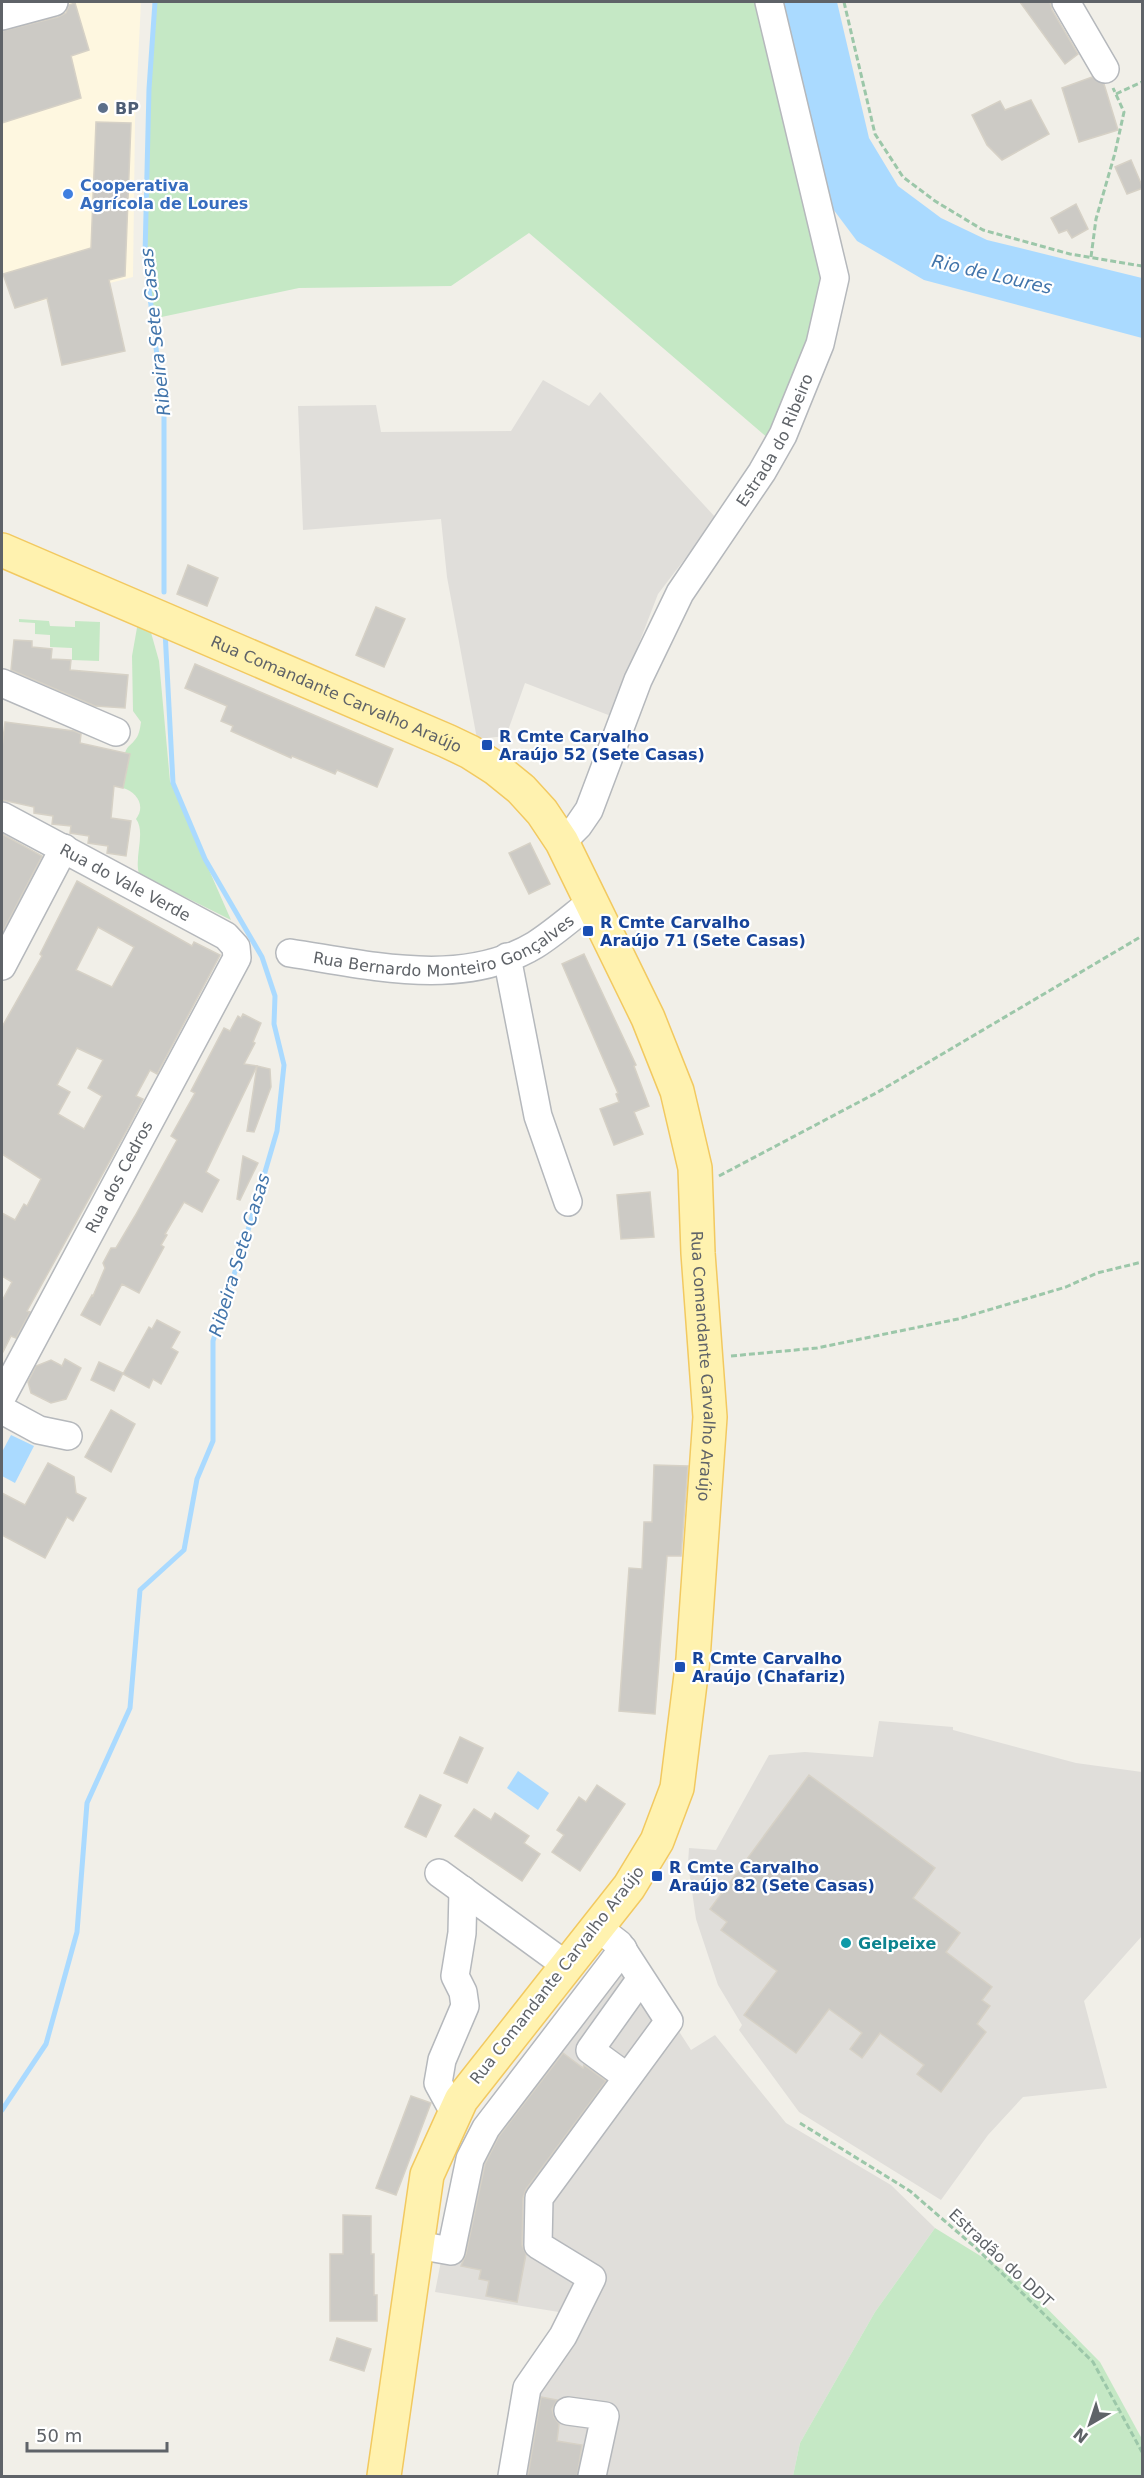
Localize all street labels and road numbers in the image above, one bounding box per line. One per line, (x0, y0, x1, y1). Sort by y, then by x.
street label: Estrada do Ribeiro (732, 371, 816, 510)
street label: Rua Comandante Carvalho Araújo (208, 631, 465, 756)
street label: Rua do Vale Verde (57, 839, 194, 925)
street label: Rua Bernardo Monteiro Gonçalves (312, 910, 578, 980)
street label: Rua dos Cedros (81, 1118, 157, 1236)
street label: Rua Comandante Carvalho Araújo (688, 1230, 720, 1502)
street label: Rua Comandante Carvalho Araújo (466, 1862, 648, 2088)
street label: Estradão do DDT (945, 2205, 1057, 2311)

